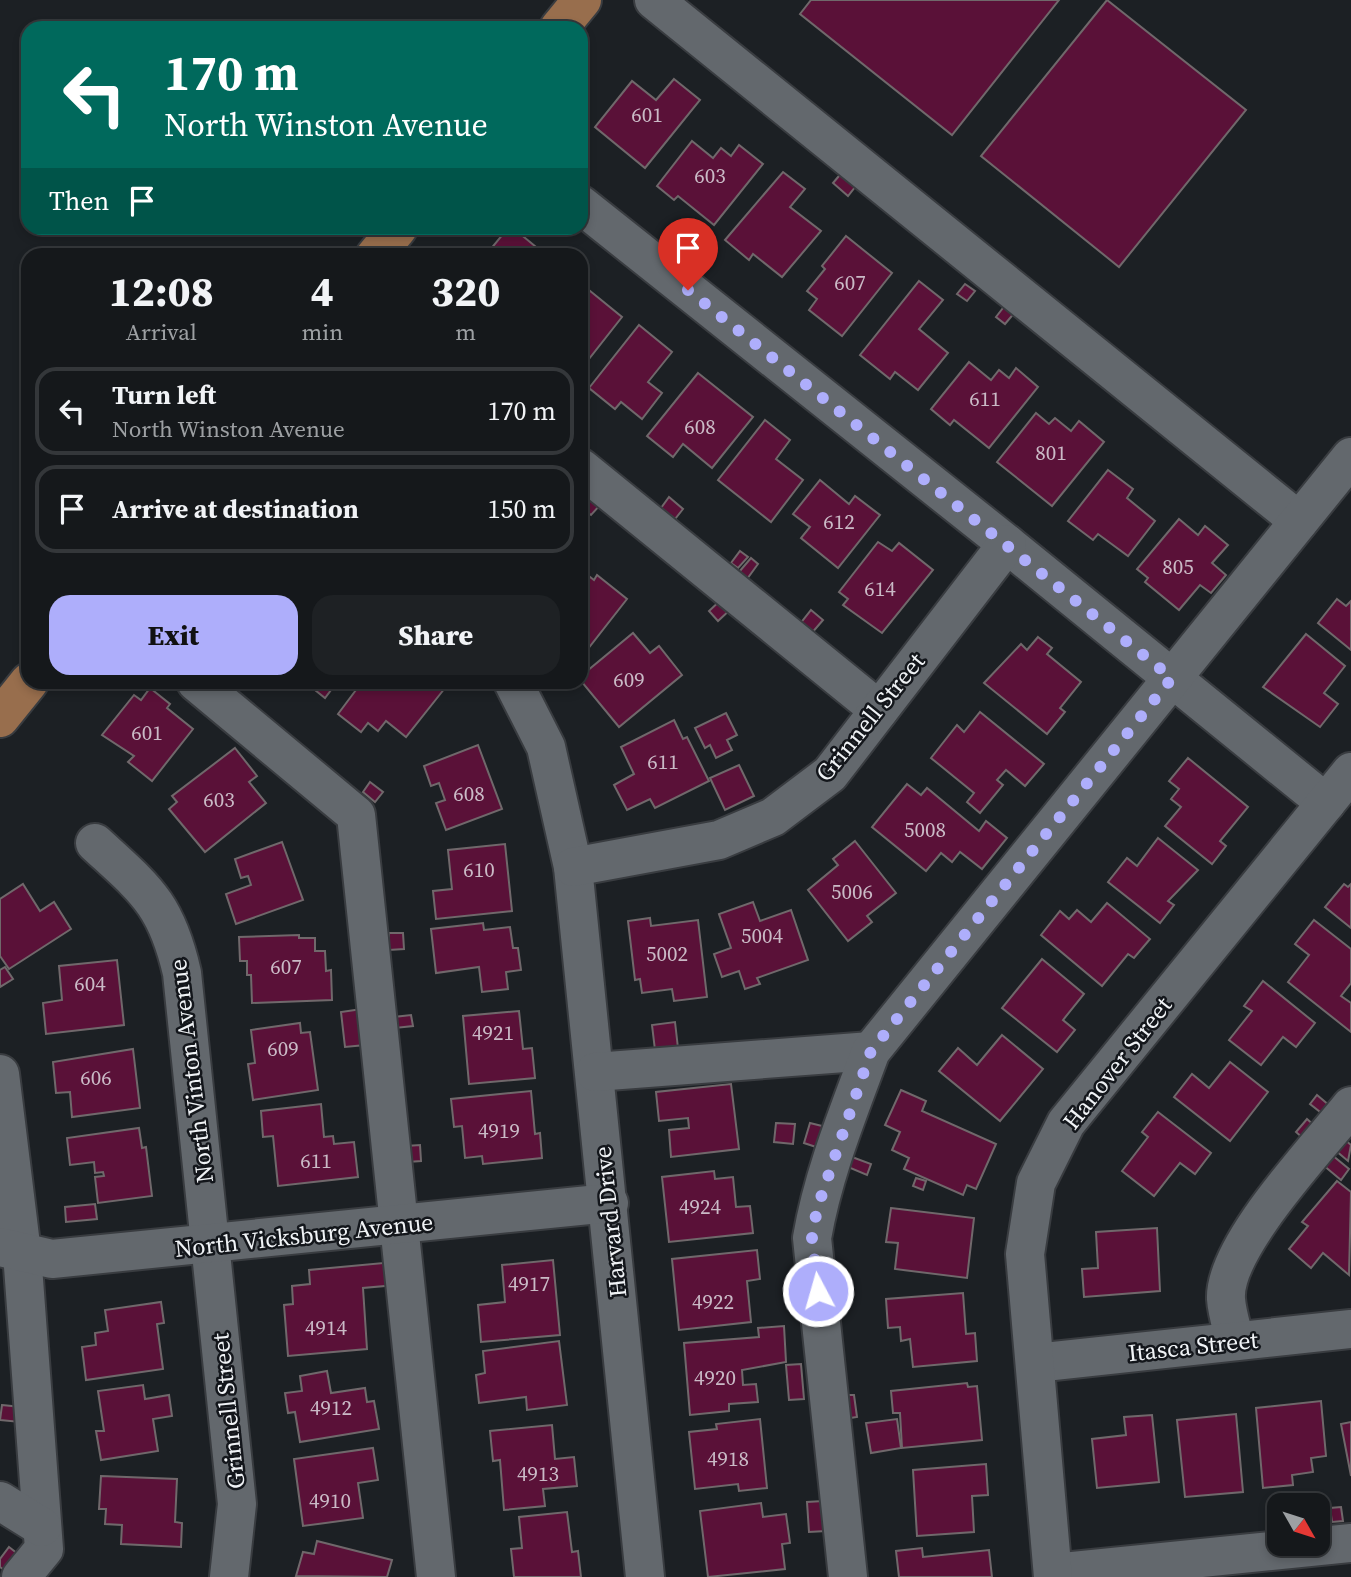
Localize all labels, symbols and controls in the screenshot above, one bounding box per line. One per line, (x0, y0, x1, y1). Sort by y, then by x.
text: 170 m (164, 39, 299, 106)
icon: left (49, 49, 140, 140)
house number: 601 (631, 100, 663, 129)
text: North Winston Avenue (164, 103, 488, 147)
house number: 603 (694, 161, 726, 190)
icon: arrive (123, 182, 161, 220)
text: Then (49, 183, 109, 219)
pin (658, 218, 718, 290)
icon: arrive (669, 229, 707, 267)
text: 12:08 (109, 262, 214, 320)
text: 4 (311, 262, 334, 320)
text: 320 (431, 262, 500, 320)
house number: 607 (834, 268, 866, 297)
text: Arrival (126, 316, 197, 348)
text: min (302, 316, 343, 348)
text: m (455, 316, 476, 348)
text: Turn left (112, 377, 216, 413)
house number: 611 (969, 384, 1001, 413)
icon: left (53, 392, 91, 430)
text: 170 m (488, 393, 556, 429)
house number: 608 (684, 412, 716, 441)
text: North Winston Avenue (112, 413, 345, 445)
house number: 801 (1035, 438, 1067, 467)
icon: arrive (53, 490, 91, 528)
text: Arrive at destination (112, 491, 359, 527)
text: 150 m (488, 491, 556, 527)
house number: 612 (823, 507, 855, 536)
house number: 805 (1162, 552, 1194, 581)
house number: 614 (864, 574, 896, 603)
button: Exit (49, 595, 298, 675)
button: Share (312, 595, 560, 675)
street label: Grinnell Street (808, 646, 932, 788)
house number: 609 (613, 665, 645, 694)
house number: 601 (131, 718, 163, 747)
house number: 611 (647, 747, 679, 776)
house number: 608 (453, 779, 485, 808)
house number: 603 (203, 785, 235, 814)
house number: 5008 (904, 815, 946, 844)
house number: 610 (463, 855, 495, 884)
house number: 5006 (831, 877, 873, 906)
house number: 5004 (741, 921, 783, 950)
house number: 5002 (646, 939, 688, 968)
house number: 607 (270, 952, 302, 981)
street label: North Vinton Avenue (161, 957, 221, 1185)
house number: 604 (74, 969, 106, 998)
street label: Hanover Street (1055, 990, 1179, 1136)
house number: 4921 (472, 1018, 514, 1047)
house number: 609 (267, 1034, 299, 1063)
house number: 606 (80, 1063, 112, 1092)
house number: 4919 (478, 1116, 520, 1145)
street label: Harvard Drive (586, 1145, 634, 1299)
house number: 611 (300, 1146, 332, 1175)
house number: 4924 (679, 1192, 721, 1221)
street label: North Vicksburg Avenue (173, 1205, 435, 1265)
position arrow (781, 1254, 855, 1328)
house number: 4917 (508, 1269, 550, 1298)
house number: 4922 (692, 1287, 734, 1316)
house number: 4914 (305, 1313, 347, 1342)
street label: Itasca Street (1126, 1323, 1260, 1369)
street label: Grinnell Street (203, 1331, 253, 1491)
house number: 4920 (694, 1363, 736, 1392)
house number: 4912 (310, 1393, 352, 1422)
house number: 4918 (707, 1444, 749, 1473)
house number: 4913 (517, 1459, 559, 1488)
house number: 4910 (309, 1486, 351, 1515)
north arrow (1267, 1493, 1330, 1556)
map controls (1267, 1493, 1330, 1556)

